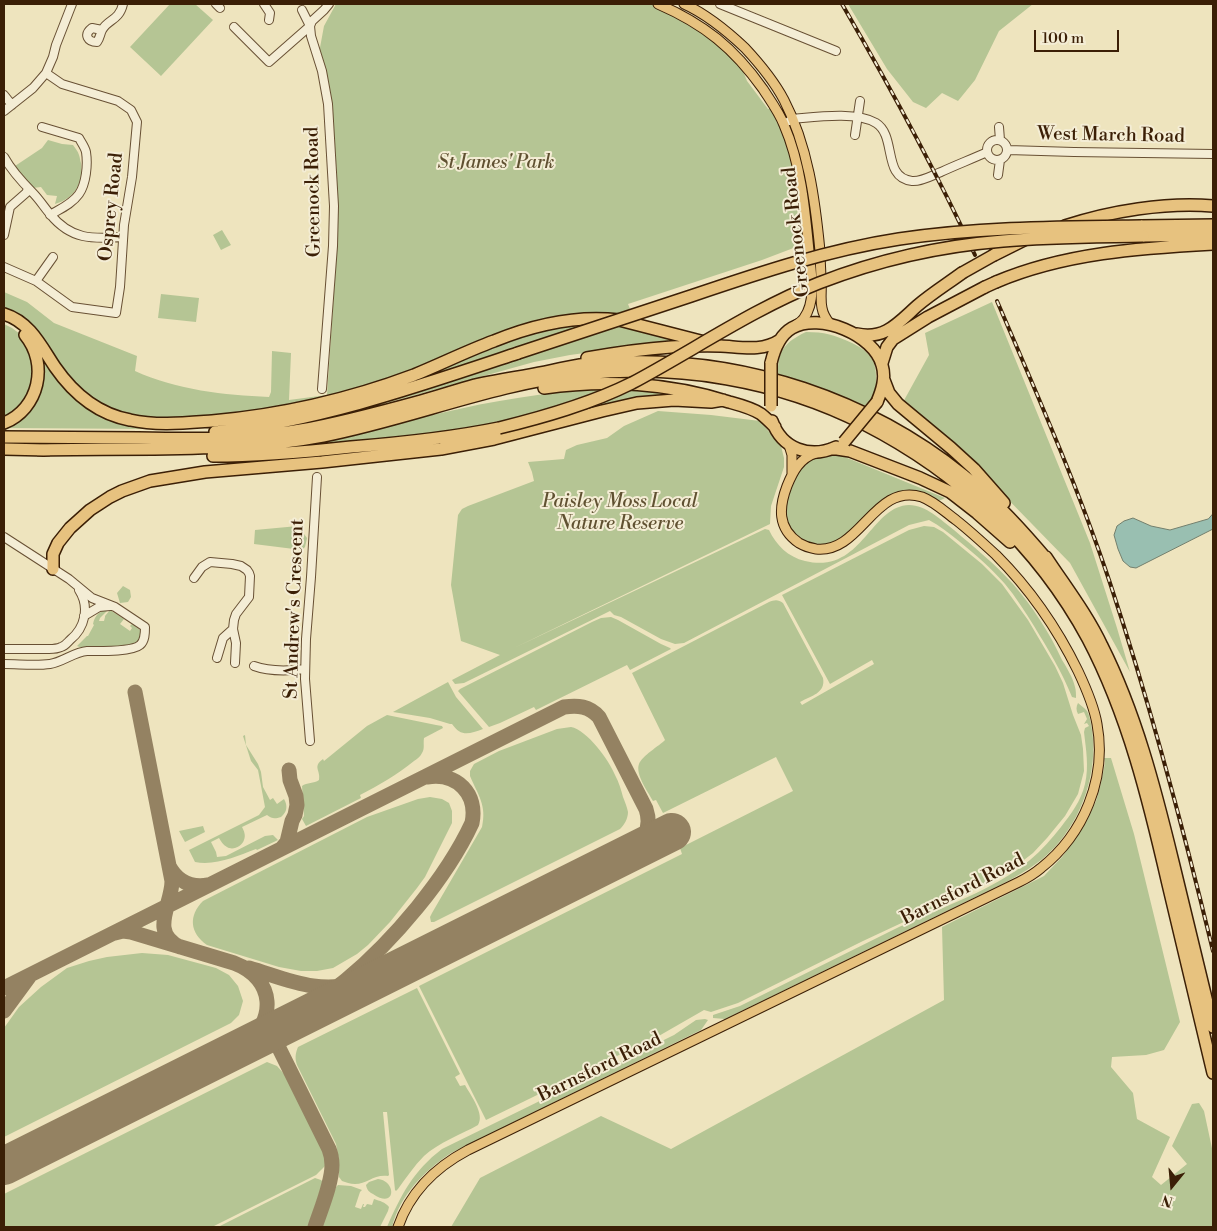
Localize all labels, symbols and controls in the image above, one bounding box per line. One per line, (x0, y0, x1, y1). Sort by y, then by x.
scale bar (1037, 20, 1122, 52)
text: 100 m (1042, 29, 1084, 48)
street label: West March Road (1037, 123, 1185, 149)
street label: Greenock Road (301, 126, 327, 258)
street label: Osprey Road (95, 152, 129, 262)
park label: St James' Park (438, 152, 554, 174)
street label: Greenock Road (779, 166, 815, 298)
park label: Paisley Moss Local Nature Reserve (542, 491, 698, 535)
street label: St Andrew's Crescent (280, 519, 310, 699)
street label: Barnsford Road (898, 849, 1028, 931)
street label: Barnsford Road (534, 1028, 666, 1108)
north arrow (1147, 1161, 1197, 1211)
text: N (1160, 1190, 1176, 1211)

